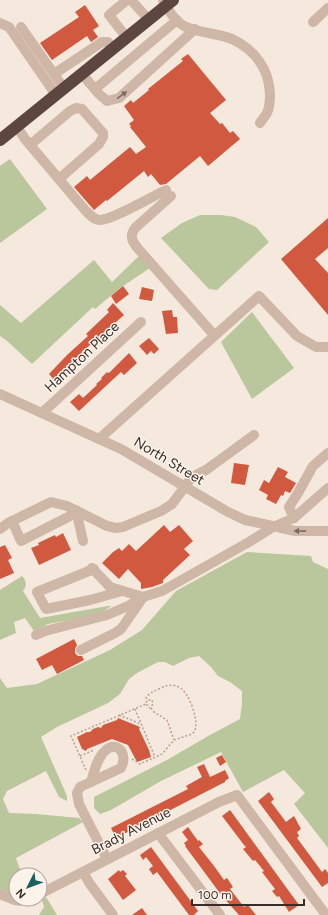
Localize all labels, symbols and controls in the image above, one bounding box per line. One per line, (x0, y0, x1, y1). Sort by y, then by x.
one-way arrow (116, 91, 127, 99)
street label: Hampton Place (41, 318, 123, 396)
street label: North Street (131, 433, 207, 489)
one-way arrow (293, 528, 306, 534)
street label: Brady Avenue (88, 804, 174, 858)
north arrow (8, 867, 48, 907)
scale bar (192, 881, 304, 907)
text: N (13, 886, 29, 901)
text: 100 m (198, 888, 232, 902)

